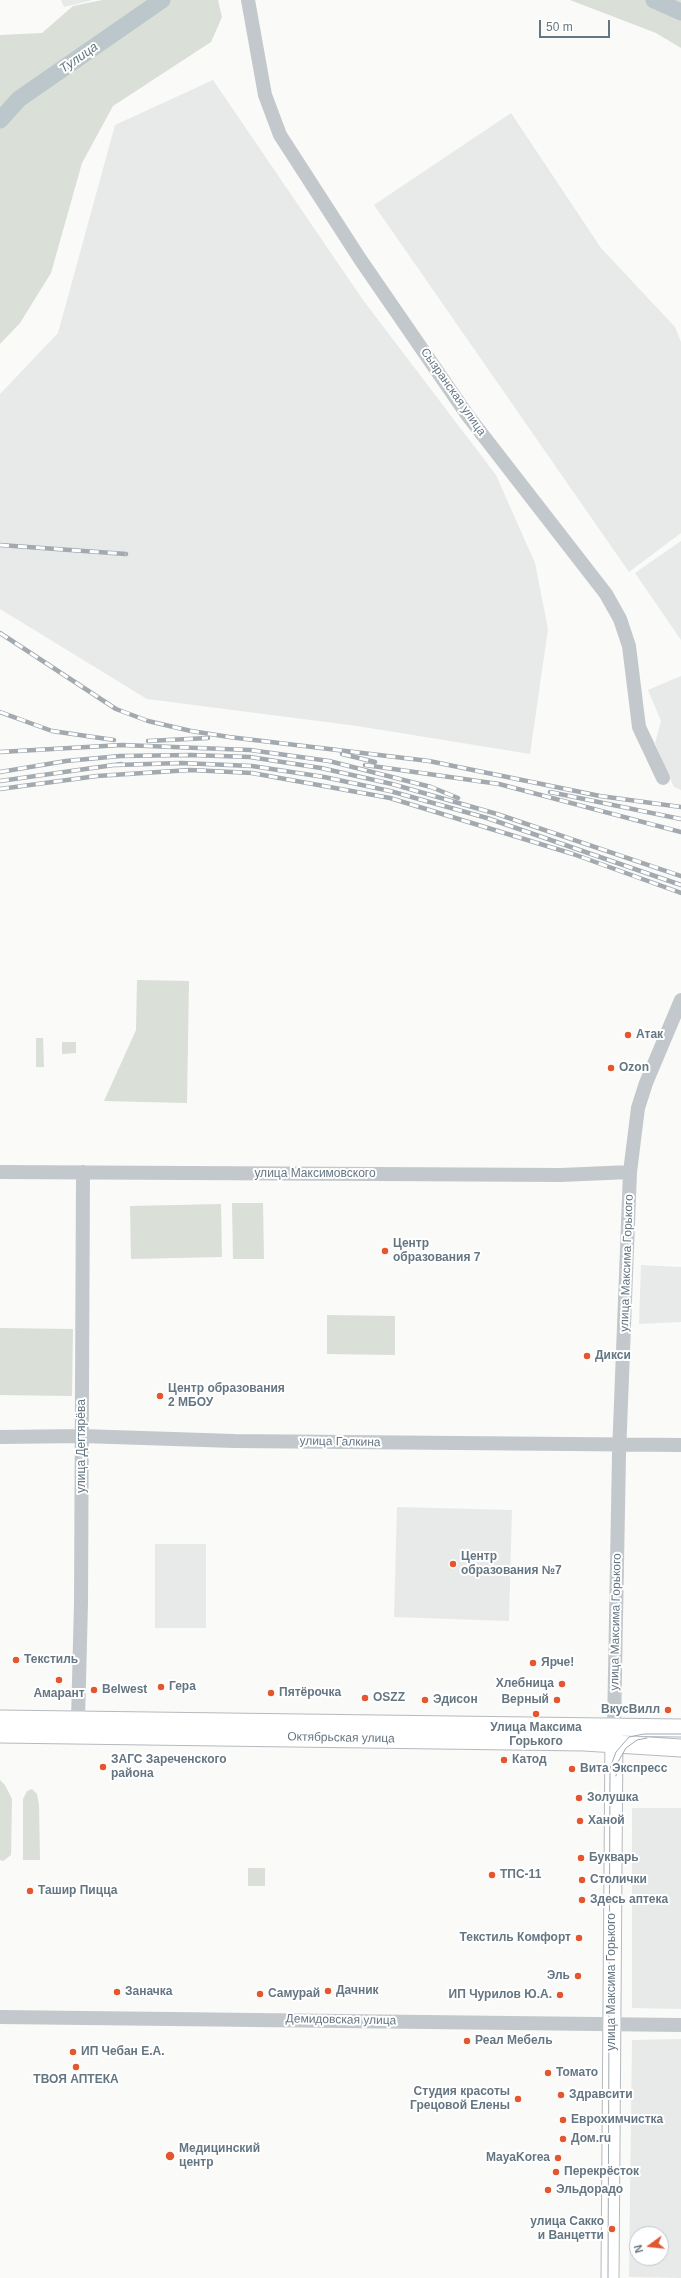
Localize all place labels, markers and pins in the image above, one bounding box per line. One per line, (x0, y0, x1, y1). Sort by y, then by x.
place label: Атак (636, 1028, 663, 1042)
marker: Атак (623, 1030, 633, 1040)
place label: Ozon (619, 1061, 649, 1075)
marker: Ozon (606, 1063, 616, 1073)
place label: Центр образования 7 (393, 1237, 480, 1265)
marker: Центр образования 7 (380, 1246, 390, 1256)
place label: Дикси (595, 1349, 631, 1363)
marker: Дикси (582, 1351, 592, 1361)
place label: Центр образования 2 МБОУ (168, 1382, 285, 1410)
marker: Центр образования 2 МБОУ (155, 1391, 165, 1401)
place label: Центр образования №7 (461, 1550, 562, 1578)
marker: Центр образования №7 (448, 1559, 458, 1569)
place label: Текстиль (24, 1653, 78, 1667)
marker: Текстиль (11, 1655, 21, 1665)
place label: Ярче! (541, 1656, 574, 1670)
marker: Ярче! (528, 1658, 538, 1668)
marker: Амарант (54, 1675, 64, 1685)
place label: Хлебница (496, 1677, 554, 1691)
marker: Хлебница (557, 1679, 567, 1689)
place label: Гера (169, 1680, 196, 1694)
marker: Гера (156, 1682, 166, 1692)
place label: Belwest (102, 1683, 147, 1697)
marker: Belwest (89, 1685, 99, 1695)
place label: Пятёрочка (279, 1686, 341, 1700)
place label: Амарант (33, 1687, 85, 1701)
marker: Пятёрочка (266, 1688, 276, 1698)
place label: OSZZ (373, 1691, 405, 1705)
marker: OSZZ (360, 1693, 370, 1703)
place label: Эдисон (433, 1693, 478, 1707)
place label: Верный (501, 1693, 549, 1707)
marker: Эдисон (420, 1695, 430, 1705)
marker: Верный (552, 1695, 562, 1705)
place label: ВкусВилл (601, 1703, 660, 1717)
marker: ВкусВилл (663, 1705, 673, 1715)
marker: Улица Максима Горького (531, 1709, 541, 1719)
place label: Улица Максима Горького (490, 1721, 582, 1749)
place label: ЗАГС Зареченского района (111, 1753, 227, 1781)
place label: Катод (512, 1753, 547, 1767)
marker: Катод (499, 1755, 509, 1765)
marker: ЗАГС Зареченского района (98, 1762, 108, 1772)
place label: Вита Экспресс (580, 1762, 667, 1776)
marker: Вита Экспресс (567, 1764, 577, 1774)
place label: Золушка (587, 1791, 638, 1805)
marker: Золушка (574, 1793, 584, 1803)
place label: Ханой (588, 1814, 625, 1828)
marker: Ханой (575, 1816, 585, 1826)
place label: Букварь (589, 1851, 639, 1865)
marker: Букварь (576, 1853, 586, 1863)
place label: ТПС-11 (500, 1868, 541, 1882)
marker: ТПС-11 (487, 1870, 497, 1880)
place label: Столички (590, 1873, 647, 1887)
marker: Столички (577, 1875, 587, 1885)
place label: Ташир Пицца (38, 1884, 117, 1898)
marker: Ташир Пицца (25, 1886, 35, 1896)
place label: Здесь аптека (590, 1893, 668, 1907)
marker: Здесь аптека (577, 1895, 587, 1905)
place label: Текстиль Комфорт (460, 1931, 571, 1945)
marker: Текстиль Комфорт (574, 1933, 584, 1943)
place label: Эль (547, 1969, 570, 1983)
marker: Эль (573, 1971, 583, 1981)
place label: Дачник (336, 1984, 379, 1998)
place label: Заначка (125, 1985, 172, 1999)
marker: Дачник (323, 1986, 333, 1996)
marker: Заначка (112, 1987, 122, 1997)
place label: Самурай (268, 1987, 320, 2001)
place label: ИП Чурилов Ю.А. (449, 1988, 552, 2002)
marker: Самурай (255, 1989, 265, 1999)
marker: ИП Чурилов Ю.А. (555, 1990, 565, 2000)
place label: Реал Мебель (475, 2034, 553, 2048)
marker: Реал Мебель (462, 2036, 472, 2046)
place label: ИП Чебан Е.А. (81, 2045, 165, 2059)
marker: ИП Чебан Е.А. (68, 2047, 78, 2057)
marker: ТВОЯ АПТЕКА (71, 2062, 81, 2072)
place label: Томато (556, 2066, 598, 2080)
marker: Томато (543, 2068, 553, 2078)
place label: ТВОЯ АПТЕКА (33, 2073, 119, 2087)
place label: Студия красоты Грецовой Елены (410, 2085, 510, 2113)
place label: Здравсити (569, 2088, 633, 2102)
marker: Здравсити (556, 2090, 566, 2100)
marker: Студия красоты Грецовой Елены (513, 2094, 523, 2104)
place label: Еврохимчистка (571, 2113, 663, 2127)
marker: Еврохимчистка (558, 2115, 568, 2125)
place label: Дом.ru (571, 2132, 611, 2146)
marker: Дом.ru (558, 2134, 568, 2144)
place label: Медицинский центр (179, 2142, 260, 2170)
marker: Медицинский центр (164, 2150, 176, 2162)
place label: MayaKorea (486, 2151, 550, 2165)
marker: MayaKorea (553, 2153, 563, 2163)
place label: Перекрёсток (564, 2165, 639, 2179)
marker: Перекрёсток (551, 2167, 561, 2177)
place label: Эльдорадо (556, 2183, 623, 2197)
marker: Эльдорадо (543, 2185, 553, 2195)
place label: улица Сакко и Ванцетти (530, 2215, 604, 2243)
marker: улица Сакко и Ванцетти (607, 2224, 617, 2234)

